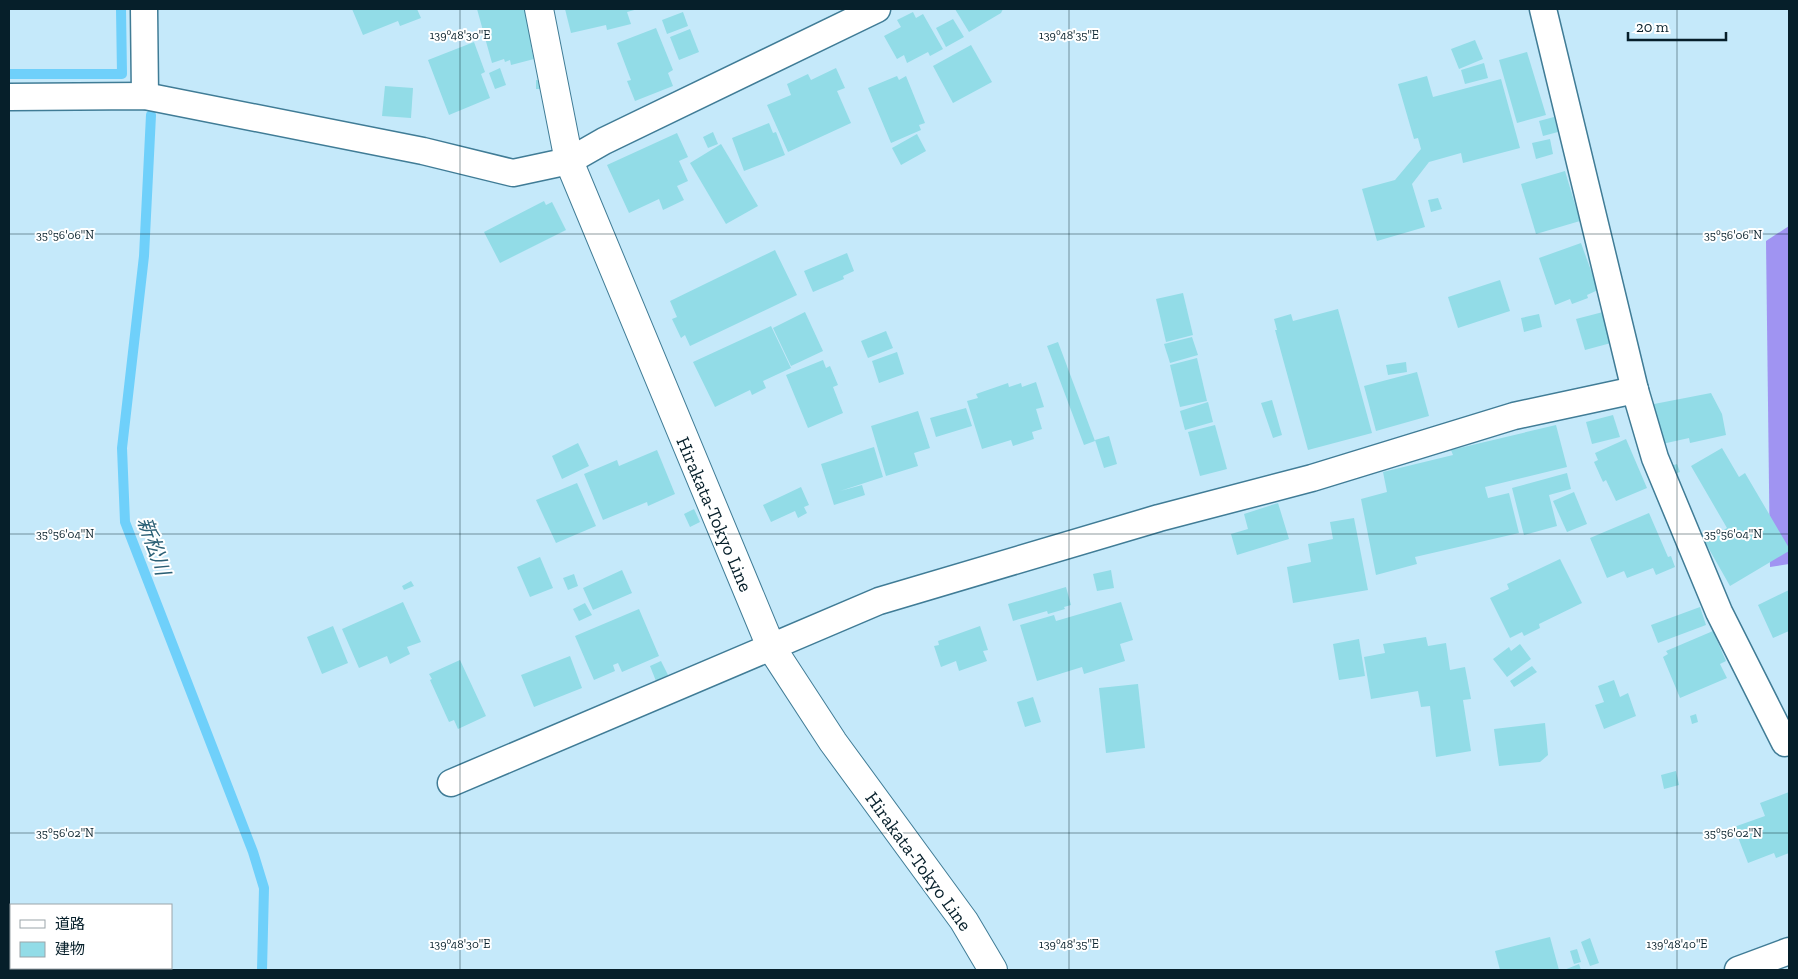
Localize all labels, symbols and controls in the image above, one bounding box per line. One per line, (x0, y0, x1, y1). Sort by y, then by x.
scale bar (1628, 10, 1726, 42)
text: 20 m (1636, 18, 1669, 36)
text: 139°48'30"E (430, 28, 490, 42)
text: 139°48'35"E (1039, 28, 1099, 42)
text: 35°56'06"N (36, 228, 94, 242)
text: 35°56'06"N (1704, 228, 1762, 242)
street label: Hirakata-Tokyo Line (671, 433, 758, 595)
water label: 新松川 (133, 514, 176, 580)
text: 35°56'04"N (36, 527, 94, 541)
text: 35°56'04"N (1704, 527, 1762, 541)
street label: Hirakata-Tokyo Line (860, 787, 977, 935)
text: 35°56'02"N (36, 826, 94, 840)
text: 35°56'02"N (1704, 826, 1762, 840)
legend (10, 904, 172, 969)
text: 道路 (55, 915, 85, 933)
text: 139°48'30"E (430, 937, 490, 951)
text: 139°48'35"E (1039, 937, 1099, 951)
text: 139°48'40"E (1647, 937, 1707, 951)
text: 建物 (55, 940, 85, 958)

